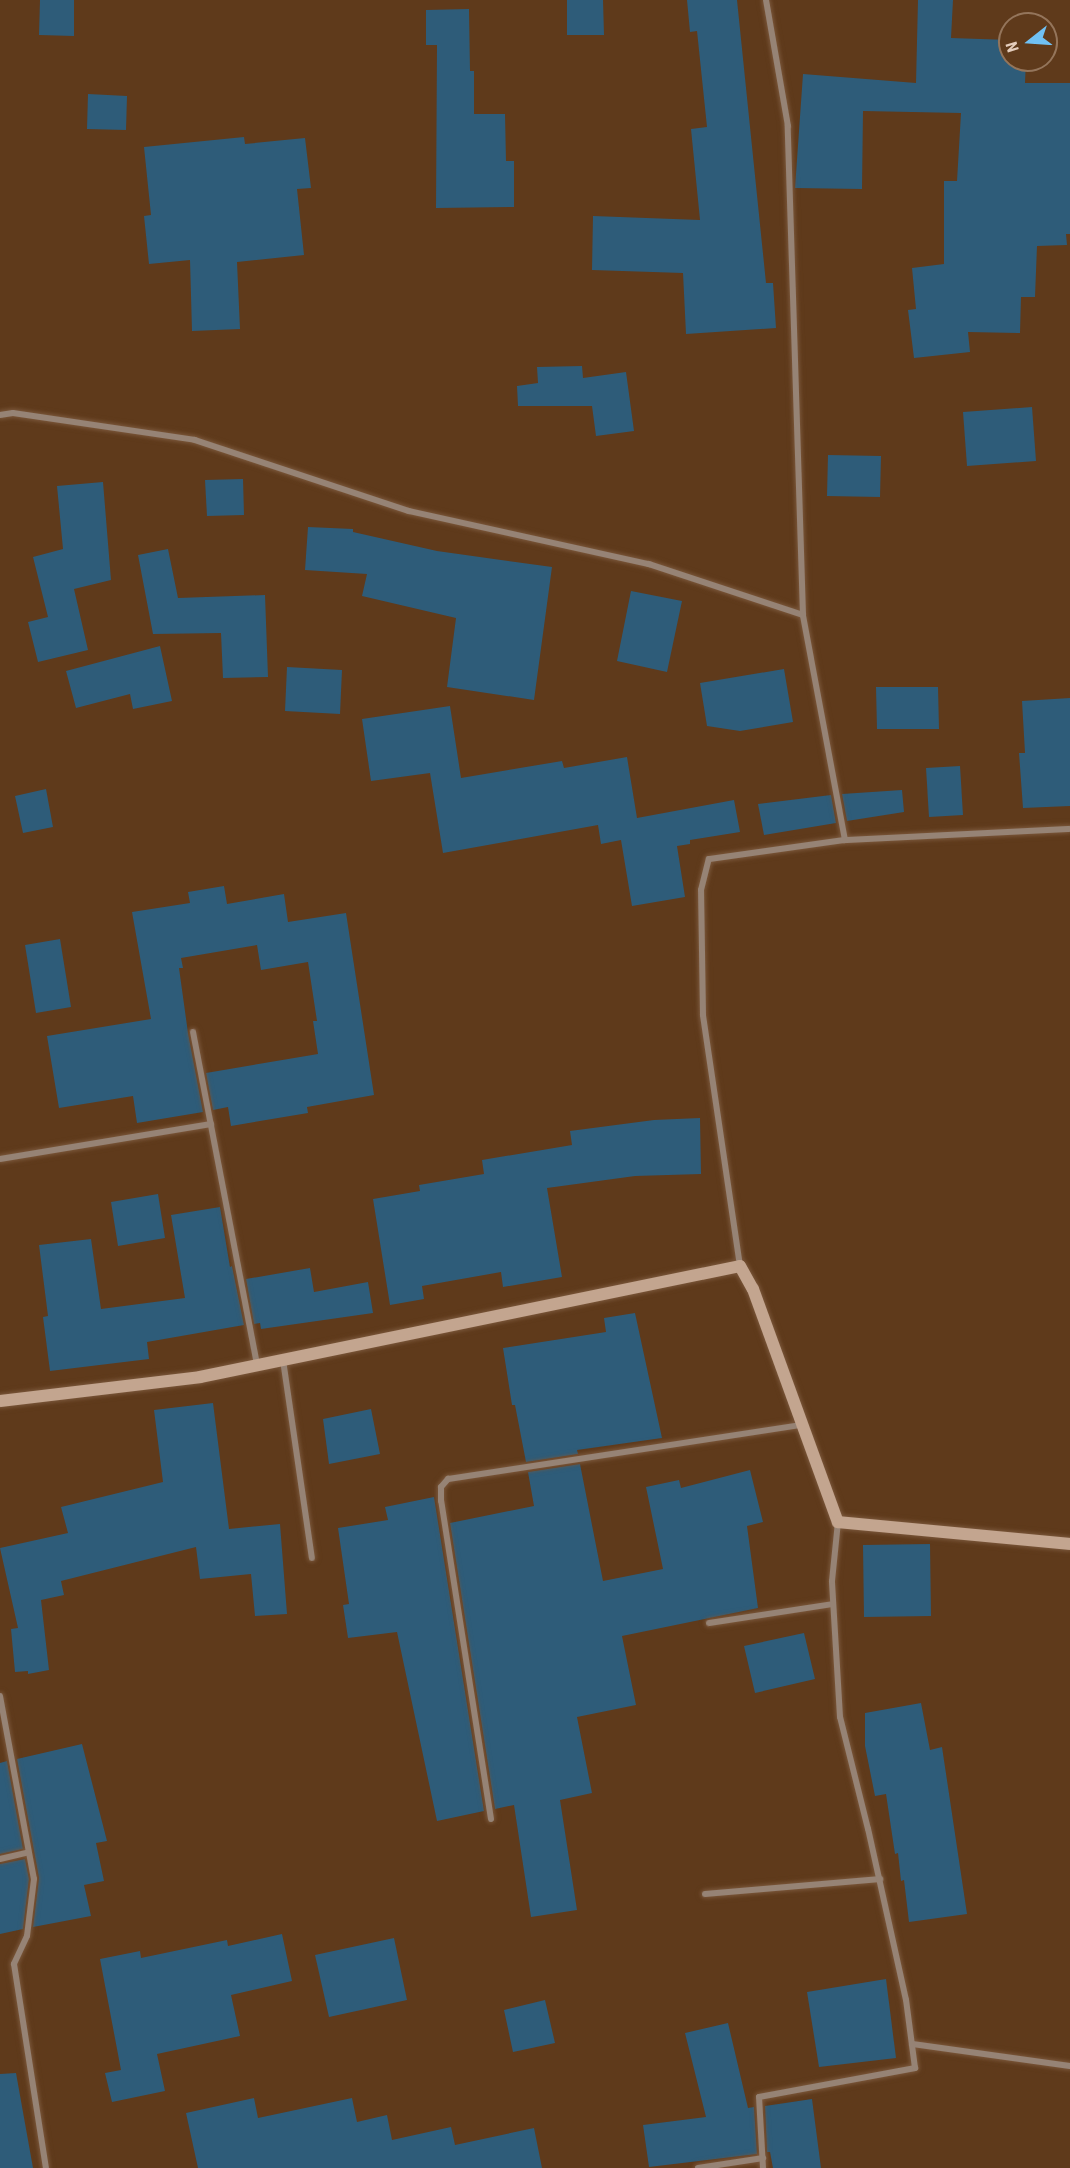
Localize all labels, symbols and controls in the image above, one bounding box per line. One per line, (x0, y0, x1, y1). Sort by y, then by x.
north arrow (998, 12, 1058, 72)
text: N (1002, 39, 1023, 54)

